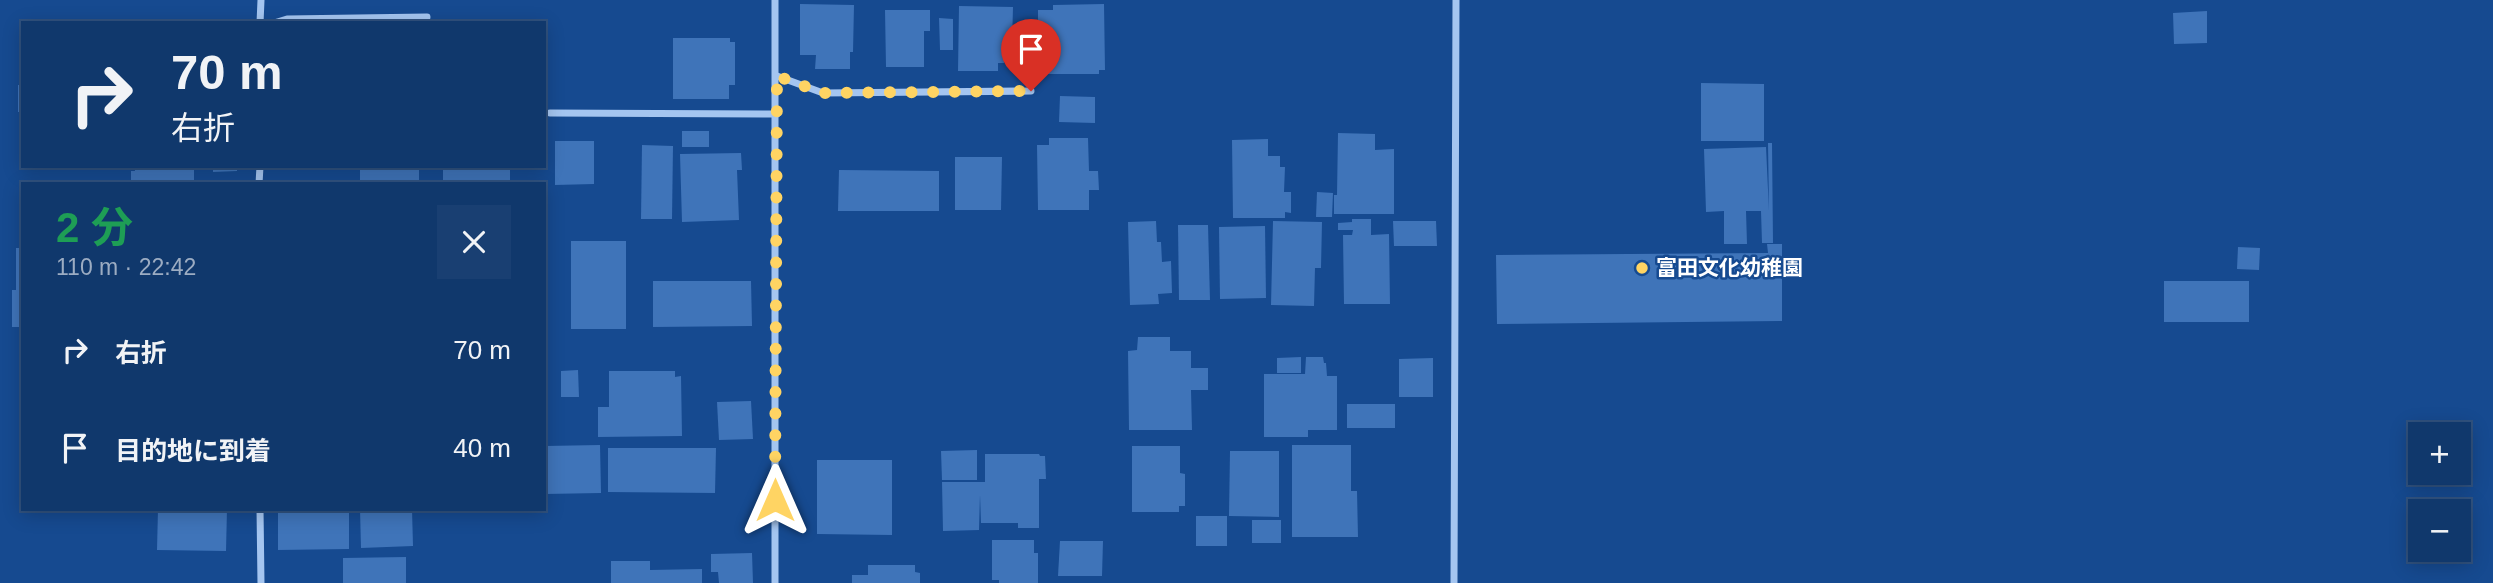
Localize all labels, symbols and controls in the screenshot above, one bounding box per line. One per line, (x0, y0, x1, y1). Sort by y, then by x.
pin (1001, 19, 1061, 91)
icon: arrive (1012, 30, 1050, 68)
text: 70 m (171, 45, 283, 99)
icon: right (56, 49, 147, 140)
text: 右折 (171, 110, 235, 146)
text: 2 分 (56, 204, 133, 251)
button: close (437, 205, 511, 279)
text: 110 m · 22:42 (56, 254, 196, 280)
place label: 富田文化幼稚園 (1656, 256, 1803, 279)
marker: 富田文化幼稚園 (1634, 260, 1650, 276)
icon: right (56, 331, 94, 369)
text: 70 m (453, 335, 511, 365)
text: 右折 (115, 338, 167, 368)
map controls (2408, 422, 2471, 562)
button: + (2408, 422, 2471, 485)
icon: arrive (56, 429, 94, 467)
text: 40 m (453, 433, 511, 463)
text: 目的地に到着 (115, 436, 271, 466)
position arrow (738, 463, 812, 537)
button: − (2408, 499, 2471, 562)

